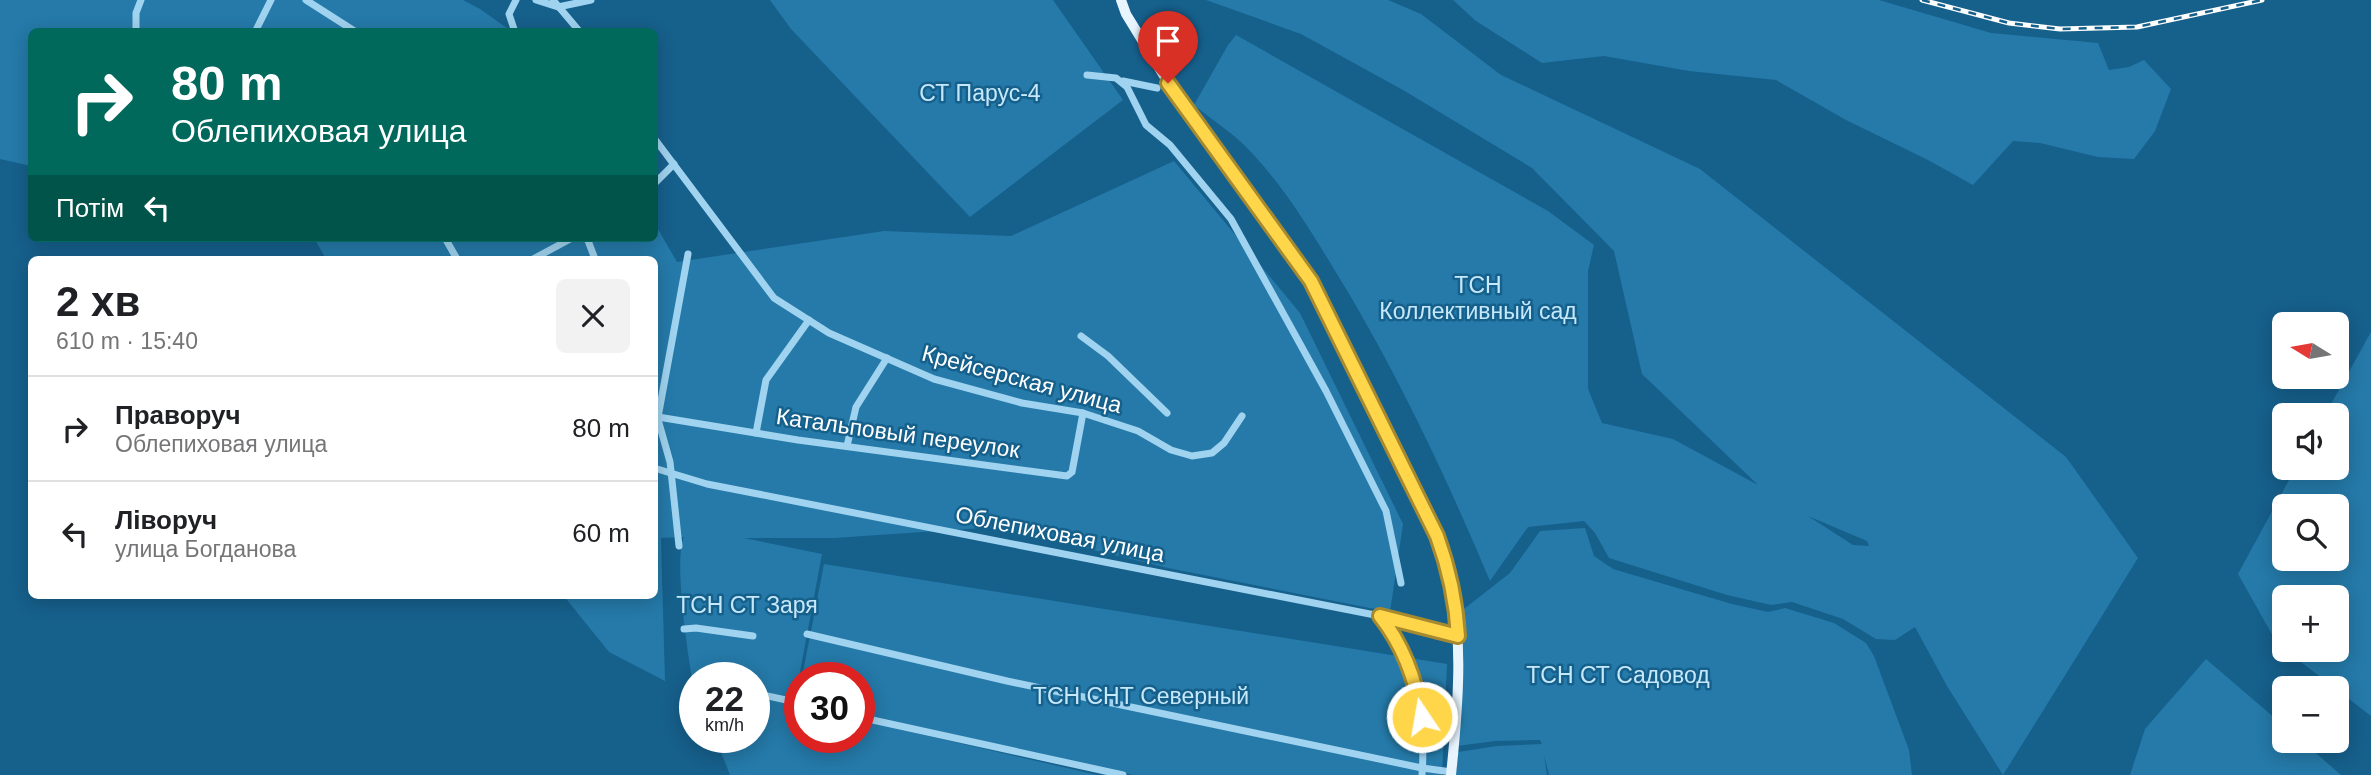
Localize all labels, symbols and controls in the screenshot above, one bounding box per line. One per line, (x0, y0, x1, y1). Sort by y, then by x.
pin (1138, 11, 1198, 83)
icon: arrive (1149, 22, 1187, 60)
icon: right (56, 56, 147, 147)
text: 80 m (171, 56, 283, 110)
park label: СТ Парус-4 (919, 80, 1041, 106)
text: Облепиховая улица (171, 113, 467, 149)
icon: left (138, 189, 176, 227)
text: Потім (56, 193, 124, 223)
park label: ТСН Коллективный сад (1379, 272, 1577, 324)
text: 2 хв (56, 278, 140, 325)
button: close (556, 279, 630, 353)
north arrow (2272, 312, 2348, 388)
map controls (2272, 312, 2349, 753)
text: 610 m · 15:40 (56, 328, 198, 354)
street label: Крейсерская улица (919, 340, 1125, 418)
text: Праворуч (115, 400, 241, 430)
street label: Катальповый переулок (775, 403, 1022, 463)
button: sound (2272, 403, 2349, 480)
icon: right (56, 410, 94, 448)
text: 80 m (572, 413, 630, 443)
text: Облепиховая улица (115, 431, 327, 457)
button: search (2272, 494, 2349, 571)
street label: Облепиховая улица (953, 501, 1167, 567)
text: Ліворуч (115, 505, 217, 535)
icon: left (56, 515, 94, 553)
text: 60 m (572, 518, 630, 548)
text: улица Богданова (115, 536, 296, 562)
button: + (2272, 585, 2349, 662)
park label: ТСН СТ Заря (676, 592, 818, 618)
speed limit sign: 30 (784, 662, 875, 753)
park label: ТСН СТ Садовод (1526, 662, 1710, 688)
button: − (2272, 676, 2349, 753)
text: 22 (705, 679, 744, 718)
position arrow (1385, 680, 1459, 754)
park label: ТСН СНТ Северный (1033, 683, 1249, 709)
text: km/h (705, 715, 744, 735)

